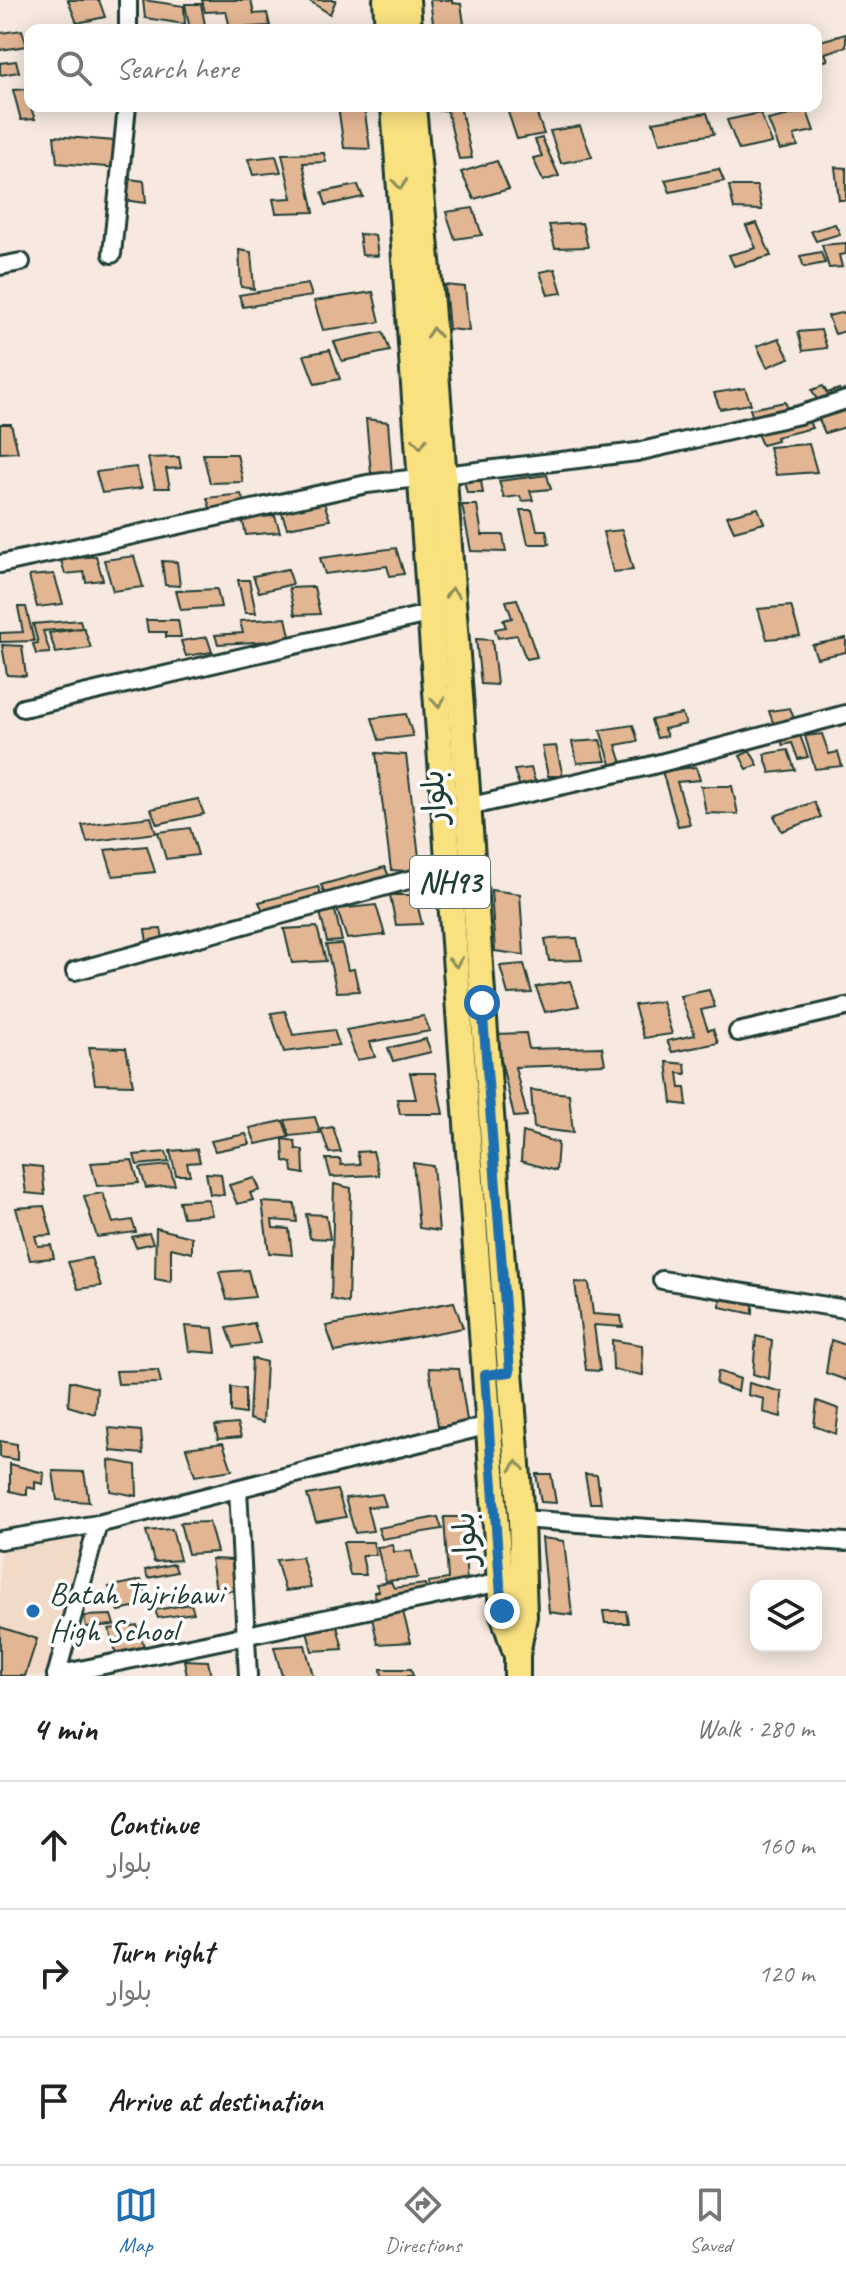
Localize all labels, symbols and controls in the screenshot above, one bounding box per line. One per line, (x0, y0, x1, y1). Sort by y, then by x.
search box (24, 24, 822, 112)
icon: search (52, 46, 96, 90)
text: Search here (116, 49, 238, 87)
one-way arrow (391, 178, 408, 191)
one-way arrow (425, 326, 442, 339)
one-way arrow (411, 437, 428, 450)
one-way arrow (444, 586, 461, 599)
one-way arrow (429, 696, 446, 709)
street label: بلوار (412, 769, 457, 828)
road number: NH93 (410, 856, 490, 908)
one-way arrow (447, 956, 464, 969)
route start (464, 985, 500, 1021)
one-way arrow (509, 1459, 526, 1472)
street label: بلوار (443, 1511, 488, 1570)
place label: Batah Tajribawi High School (49, 1573, 227, 1651)
map controls (750, 1580, 822, 1652)
button: layers (750, 1580, 822, 1652)
route end (484, 1593, 520, 1629)
marker: Batah Tajribawi High School (24, 1602, 42, 1620)
text: 4 min (32, 1707, 97, 1750)
text: Walk · 280 m (697, 1712, 814, 1745)
text: Continue (108, 1805, 198, 1843)
icon: ahead (32, 1823, 76, 1867)
text: 160 m (758, 1829, 814, 1862)
text: بلوار (108, 1847, 152, 1880)
text: Turn right (108, 1933, 213, 1971)
icon: right (32, 1951, 76, 1995)
text: 120 m (758, 1957, 814, 1990)
text: بلوار (108, 1975, 152, 2008)
icon: arrive (32, 2079, 76, 2123)
text: Arrive at destination (108, 2082, 323, 2120)
tab: Map (114, 2183, 158, 2259)
tab: Directions (385, 2183, 461, 2259)
tab: Saved (688, 2183, 732, 2259)

